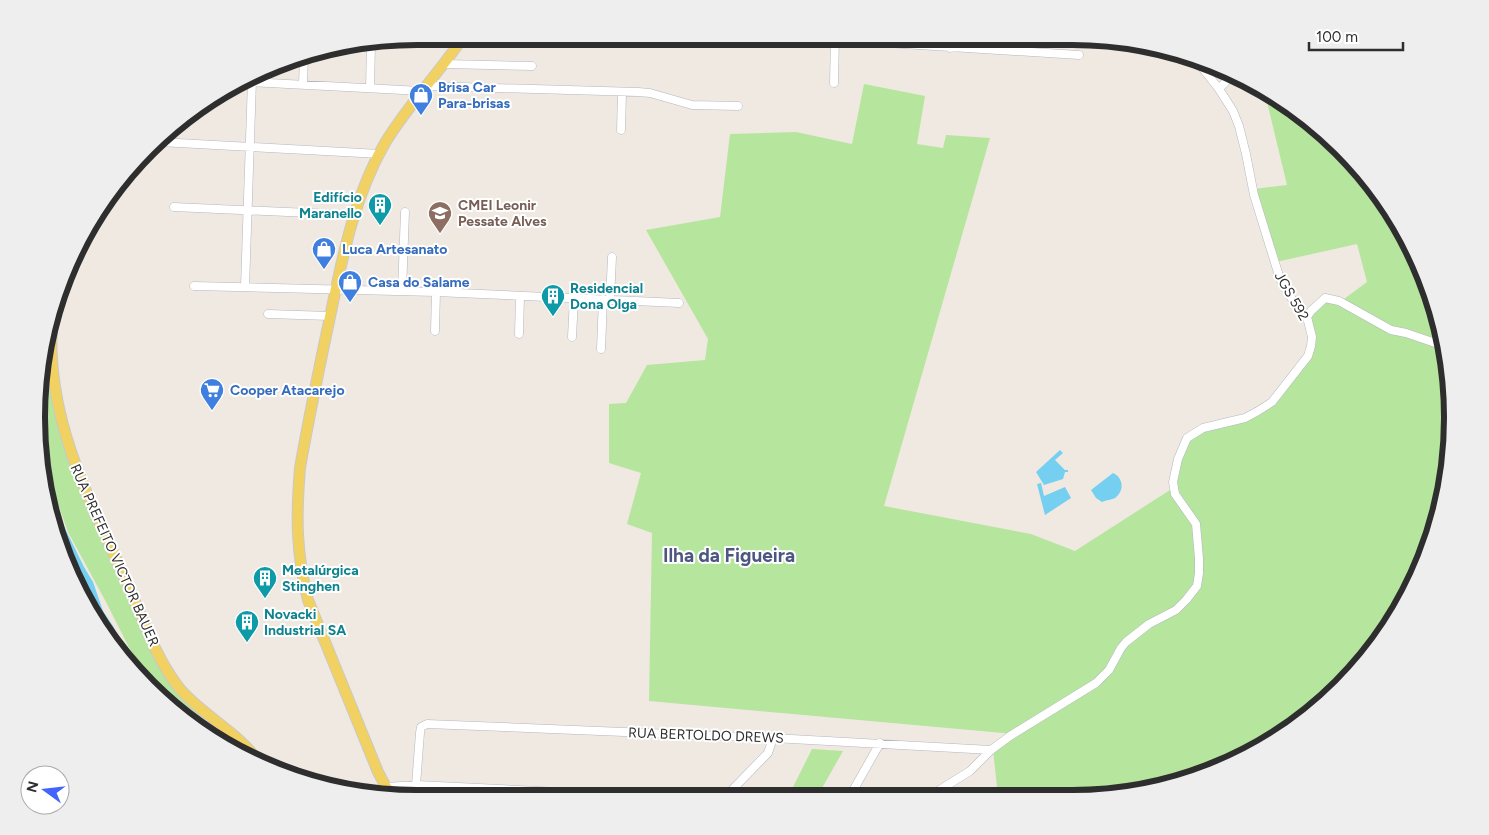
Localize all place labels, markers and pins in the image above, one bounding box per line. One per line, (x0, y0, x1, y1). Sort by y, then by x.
place label: Brisa Car Para-brisas (438, 79, 511, 112)
shop icon: Brisa Car Para-brisas (408, 82, 434, 116)
place label: Edifício Maranello (299, 189, 362, 222)
building icon: Edifício Maranello (367, 192, 393, 226)
place label: CMEI Leonir Pessate Alves (458, 197, 547, 230)
school or university icon: CMEI Leonir Pessate Alves (427, 200, 453, 234)
shop icon: Luca Artesanato (311, 236, 337, 270)
place label: Luca Artesanato (342, 241, 448, 258)
shop icon: Casa do Salame (337, 269, 363, 303)
place label: Casa do Salame (368, 274, 470, 291)
place label: Residencial Dona Olga (570, 280, 643, 313)
building icon: Residencial Dona Olga (540, 283, 566, 317)
supermarket icon: Cooper Atacarejo (199, 377, 225, 411)
place label: Cooper Atacarejo (230, 382, 345, 399)
place label: Metalúrgica Stinghen (282, 562, 359, 595)
building icon: Metalúrgica Stinghen (252, 565, 278, 599)
place label: Novacki Industrial SA (264, 606, 346, 639)
building icon: Novacki Industrial SA (234, 609, 260, 643)

